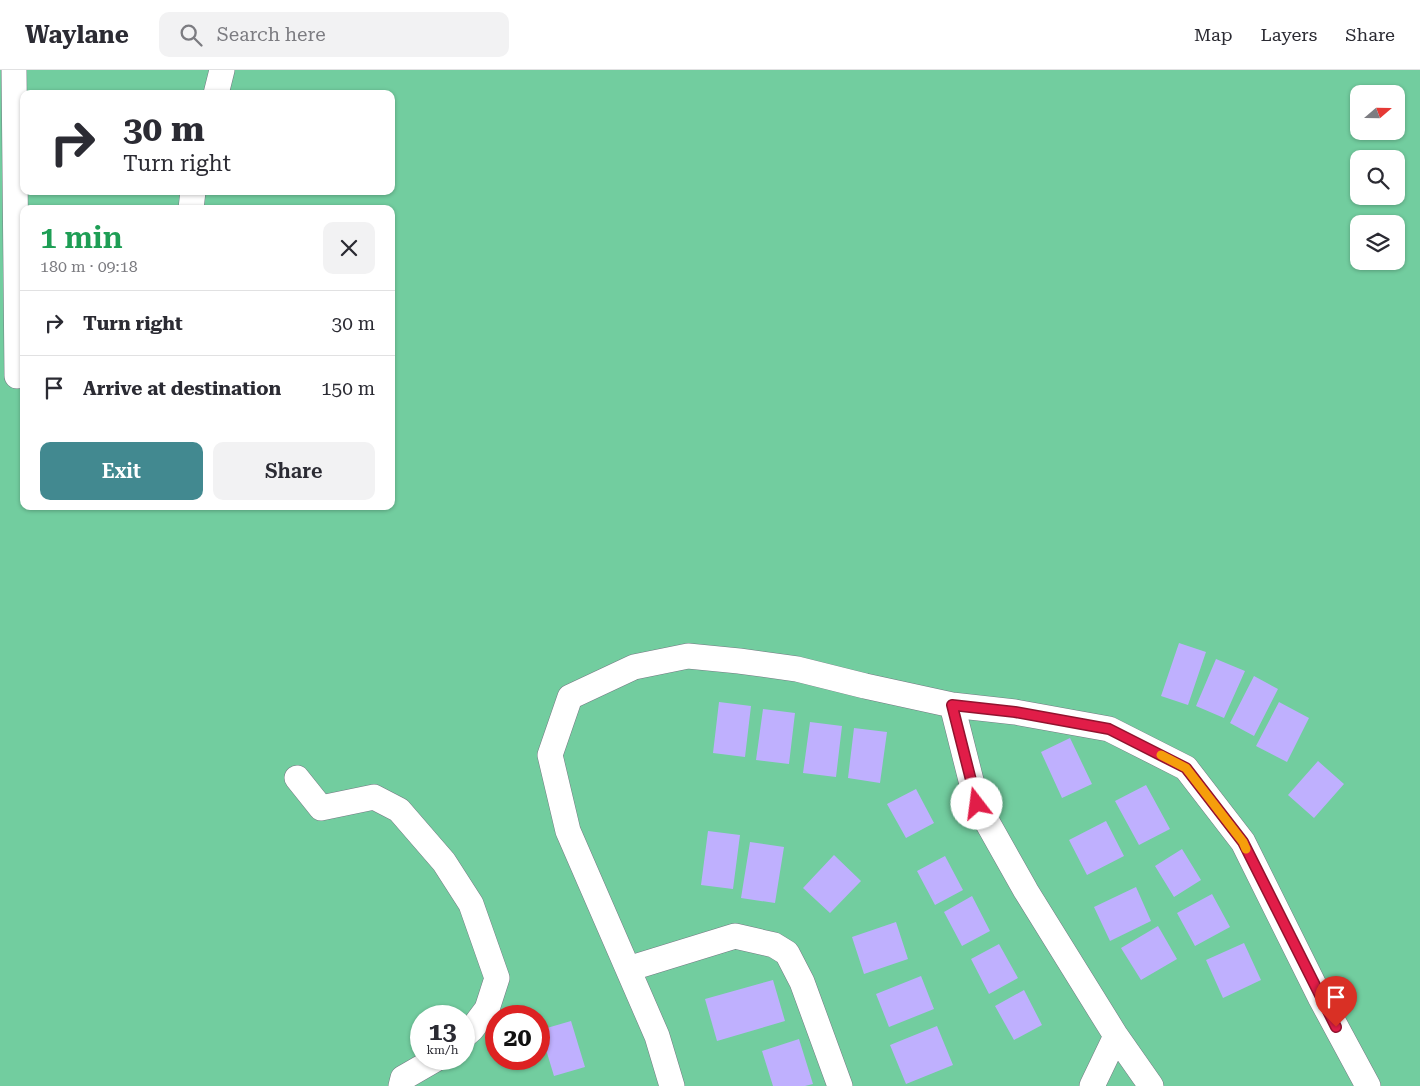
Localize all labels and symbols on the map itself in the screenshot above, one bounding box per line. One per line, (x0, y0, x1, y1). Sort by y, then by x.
north arrow (1350, 85, 1405, 140)
position arrow (950, 777, 1002, 829)
pin (1315, 976, 1357, 1027)
speed limit sign: 20 (485, 1005, 550, 1070)

